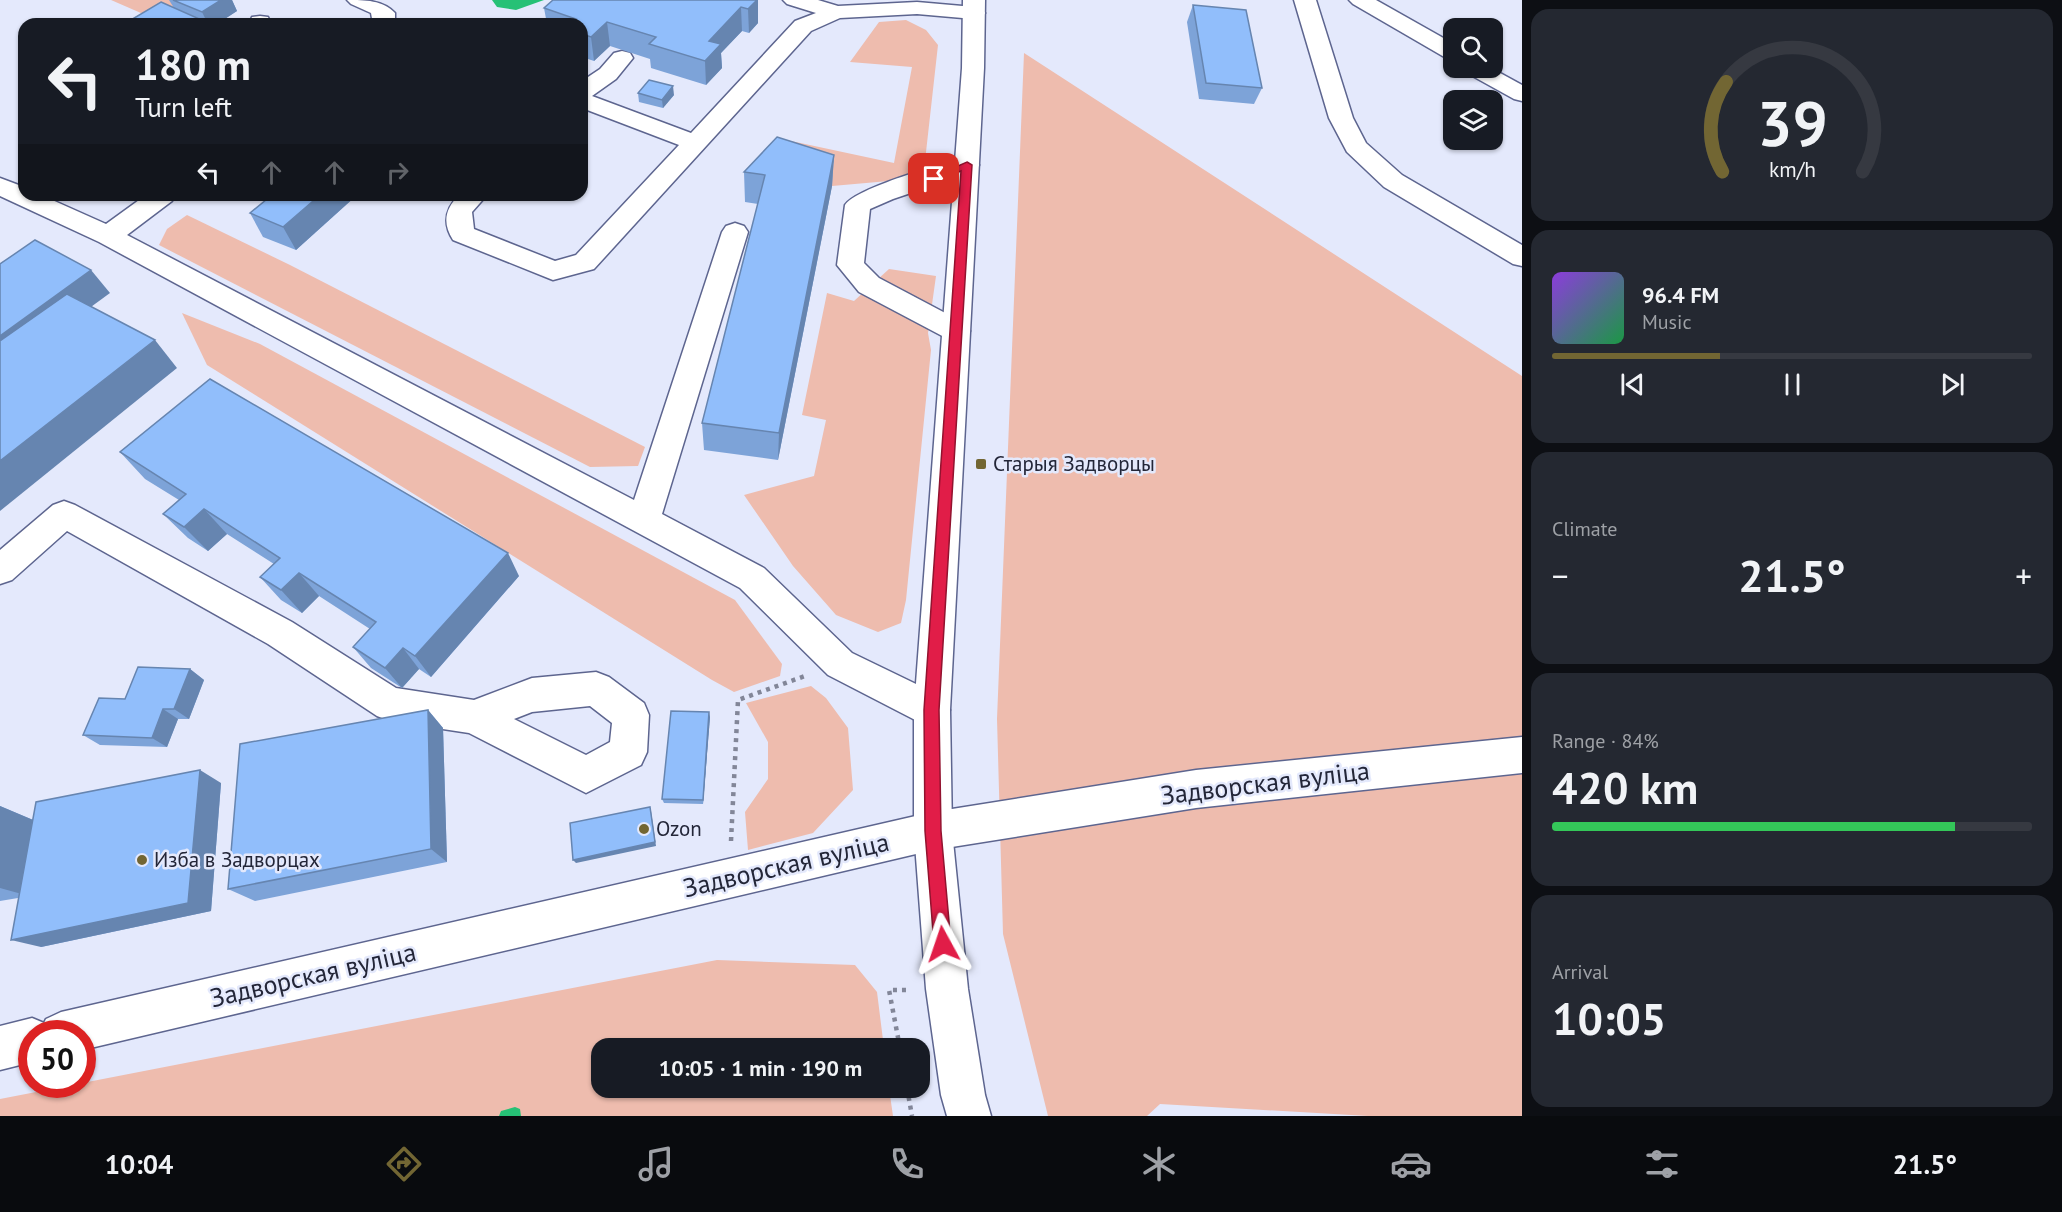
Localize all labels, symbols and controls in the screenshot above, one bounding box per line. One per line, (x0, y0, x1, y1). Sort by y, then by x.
map controls (1443, 18, 1503, 150)
button: search (1443, 18, 1503, 78)
text: 180 m (135, 37, 251, 92)
icon: left (36, 42, 114, 120)
text: 39 (1757, 82, 1827, 163)
text: Turn left (135, 90, 232, 124)
button: layers (1443, 90, 1503, 150)
pin (908, 153, 959, 204)
icon: left (192, 156, 225, 189)
icon: ahead (255, 156, 288, 189)
icon: ahead (318, 156, 351, 189)
icon: right (381, 156, 414, 189)
text: km/h (1768, 156, 1815, 184)
icon: arrive (917, 162, 950, 195)
text: 96.4 FM (1642, 281, 1719, 309)
text: Music (1642, 309, 1691, 335)
icon: previous (1616, 368, 1649, 401)
icon: pause (1776, 368, 1809, 401)
icon: next (1936, 368, 1969, 401)
place label: Старыя Задворцы (993, 450, 1155, 477)
marker: Старыя Задворцы (974, 457, 988, 471)
text: Climate (1552, 516, 1618, 542)
text: 21.5° (1738, 546, 1846, 604)
text: − (1552, 554, 1569, 597)
text: + (2015, 554, 2032, 597)
text: Range · 84% (1552, 728, 1659, 754)
street label: Задворская вуліца (1159, 753, 1371, 812)
text: 420 km (1552, 758, 1698, 816)
place label: Ozon (656, 815, 702, 842)
marker: Ozon (637, 822, 651, 836)
street label: Задворская вуліца (680, 825, 892, 904)
place label: Изба в Задворцах (154, 846, 320, 873)
marker: Изба в Задворцах (135, 853, 149, 867)
position arrow (911, 912, 975, 976)
street label: Задворская вуліца (207, 935, 419, 1014)
text: Arrival (1552, 959, 1608, 985)
text: 10:05 (1552, 989, 1666, 1047)
speed limit sign: 50 (18, 1020, 96, 1098)
text: 10:05 · 1 min · 190 m (659, 1054, 862, 1082)
icon: directions (383, 1143, 425, 1185)
icon: music (635, 1143, 677, 1185)
icon: phone (886, 1143, 928, 1185)
icon: climate (1138, 1143, 1180, 1185)
icon: car (1390, 1143, 1432, 1185)
icon: filters (1641, 1143, 1683, 1185)
text: 10:04 (105, 1147, 173, 1181)
text: 21.5° (1893, 1147, 1957, 1181)

